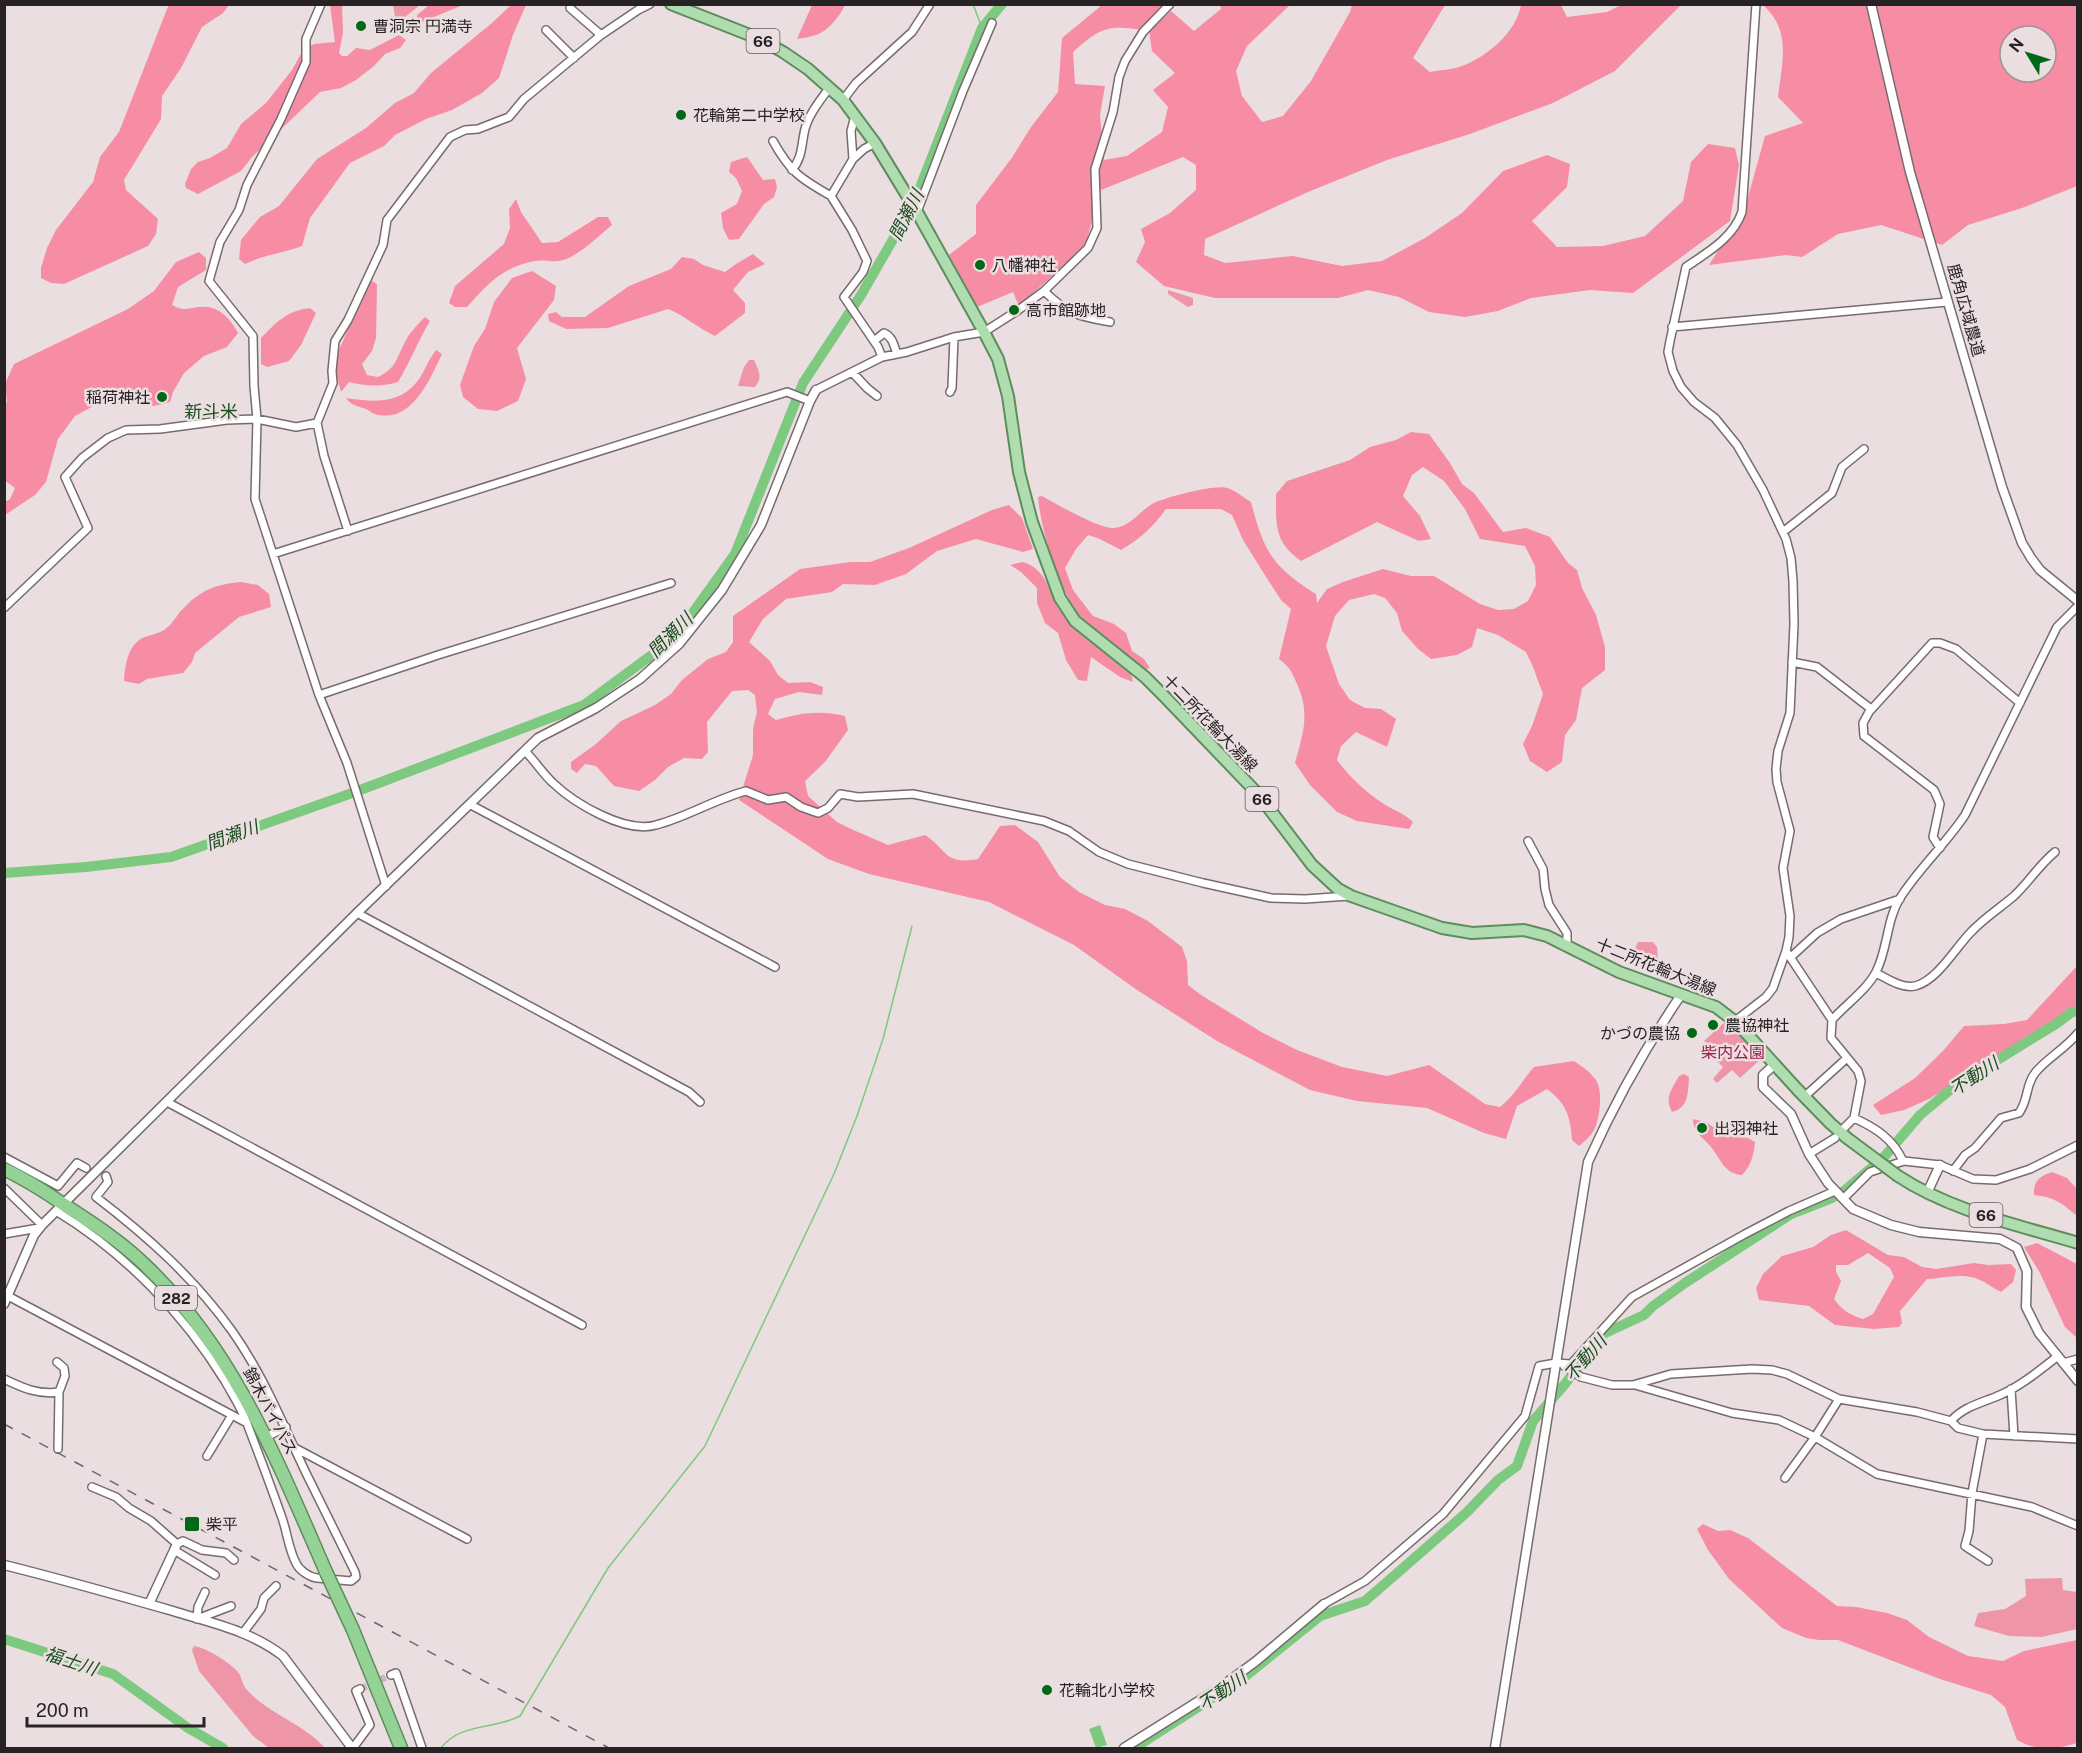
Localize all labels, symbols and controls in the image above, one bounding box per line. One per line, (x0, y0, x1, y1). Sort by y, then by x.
place label: 曹洞宗 円満寺 (373, 17, 473, 36)
marker: 曹洞宗 円満寺 (354, 19, 368, 33)
north arrow (1998, 24, 2058, 84)
road number: 66 (746, 29, 780, 53)
text: N (2005, 34, 2028, 56)
place label: 花輪第二中学校 (693, 106, 805, 125)
marker: 花輪第二中学校 (674, 108, 688, 122)
water label: 間瀬川 (884, 184, 929, 244)
place label: 八幡神社 (992, 256, 1056, 275)
marker: 八幡神社 (973, 258, 987, 272)
street label: 鹿角広域農道 (1944, 261, 1988, 359)
place label: 高市館跡地 (1026, 301, 1106, 320)
marker: 高市館跡地 (1007, 303, 1021, 317)
place label: 稲荷神社 (86, 388, 150, 407)
marker: 稲荷神社 (155, 390, 169, 404)
district label: 新斗米 (184, 401, 238, 422)
water label: 間瀬川 (643, 607, 698, 662)
street label: 十二所花輪大湯線 (1159, 670, 1261, 776)
road number: 66 (1246, 787, 1278, 811)
water label: 間瀬川 (203, 815, 263, 854)
street label: 十二所花輪大湯線 (1593, 934, 1719, 1000)
place label: 農協神社 (1725, 1016, 1789, 1035)
marker: 農協神社 (1706, 1018, 1720, 1032)
place label: かづの農協 (1600, 1024, 1680, 1043)
marker: かづの農協 (1685, 1026, 1699, 1040)
park label: 柴内公園 (1701, 1043, 1765, 1062)
water label: 不動川 (1946, 1051, 2004, 1100)
place label: 出羽神社 (1714, 1119, 1778, 1138)
marker: 出羽神社 (1695, 1121, 1709, 1135)
road number: 66 (1970, 1203, 2002, 1227)
road number: 282 (155, 1286, 197, 1310)
water label: 不動川 (1559, 1329, 1612, 1385)
street label: 錦木バイパス (239, 1364, 301, 1458)
marker: 柴平 (183, 1515, 201, 1533)
place label: 柴平 (206, 1515, 238, 1534)
water label: 福士川 (42, 1643, 102, 1680)
water label: 不動川 (1194, 1666, 1252, 1715)
place label: 花輪北小学校 (1059, 1681, 1155, 1700)
marker: 花輪北小学校 (1040, 1683, 1054, 1697)
scale bar (27, 1690, 204, 1728)
text: 200 m (36, 1700, 89, 1721)

